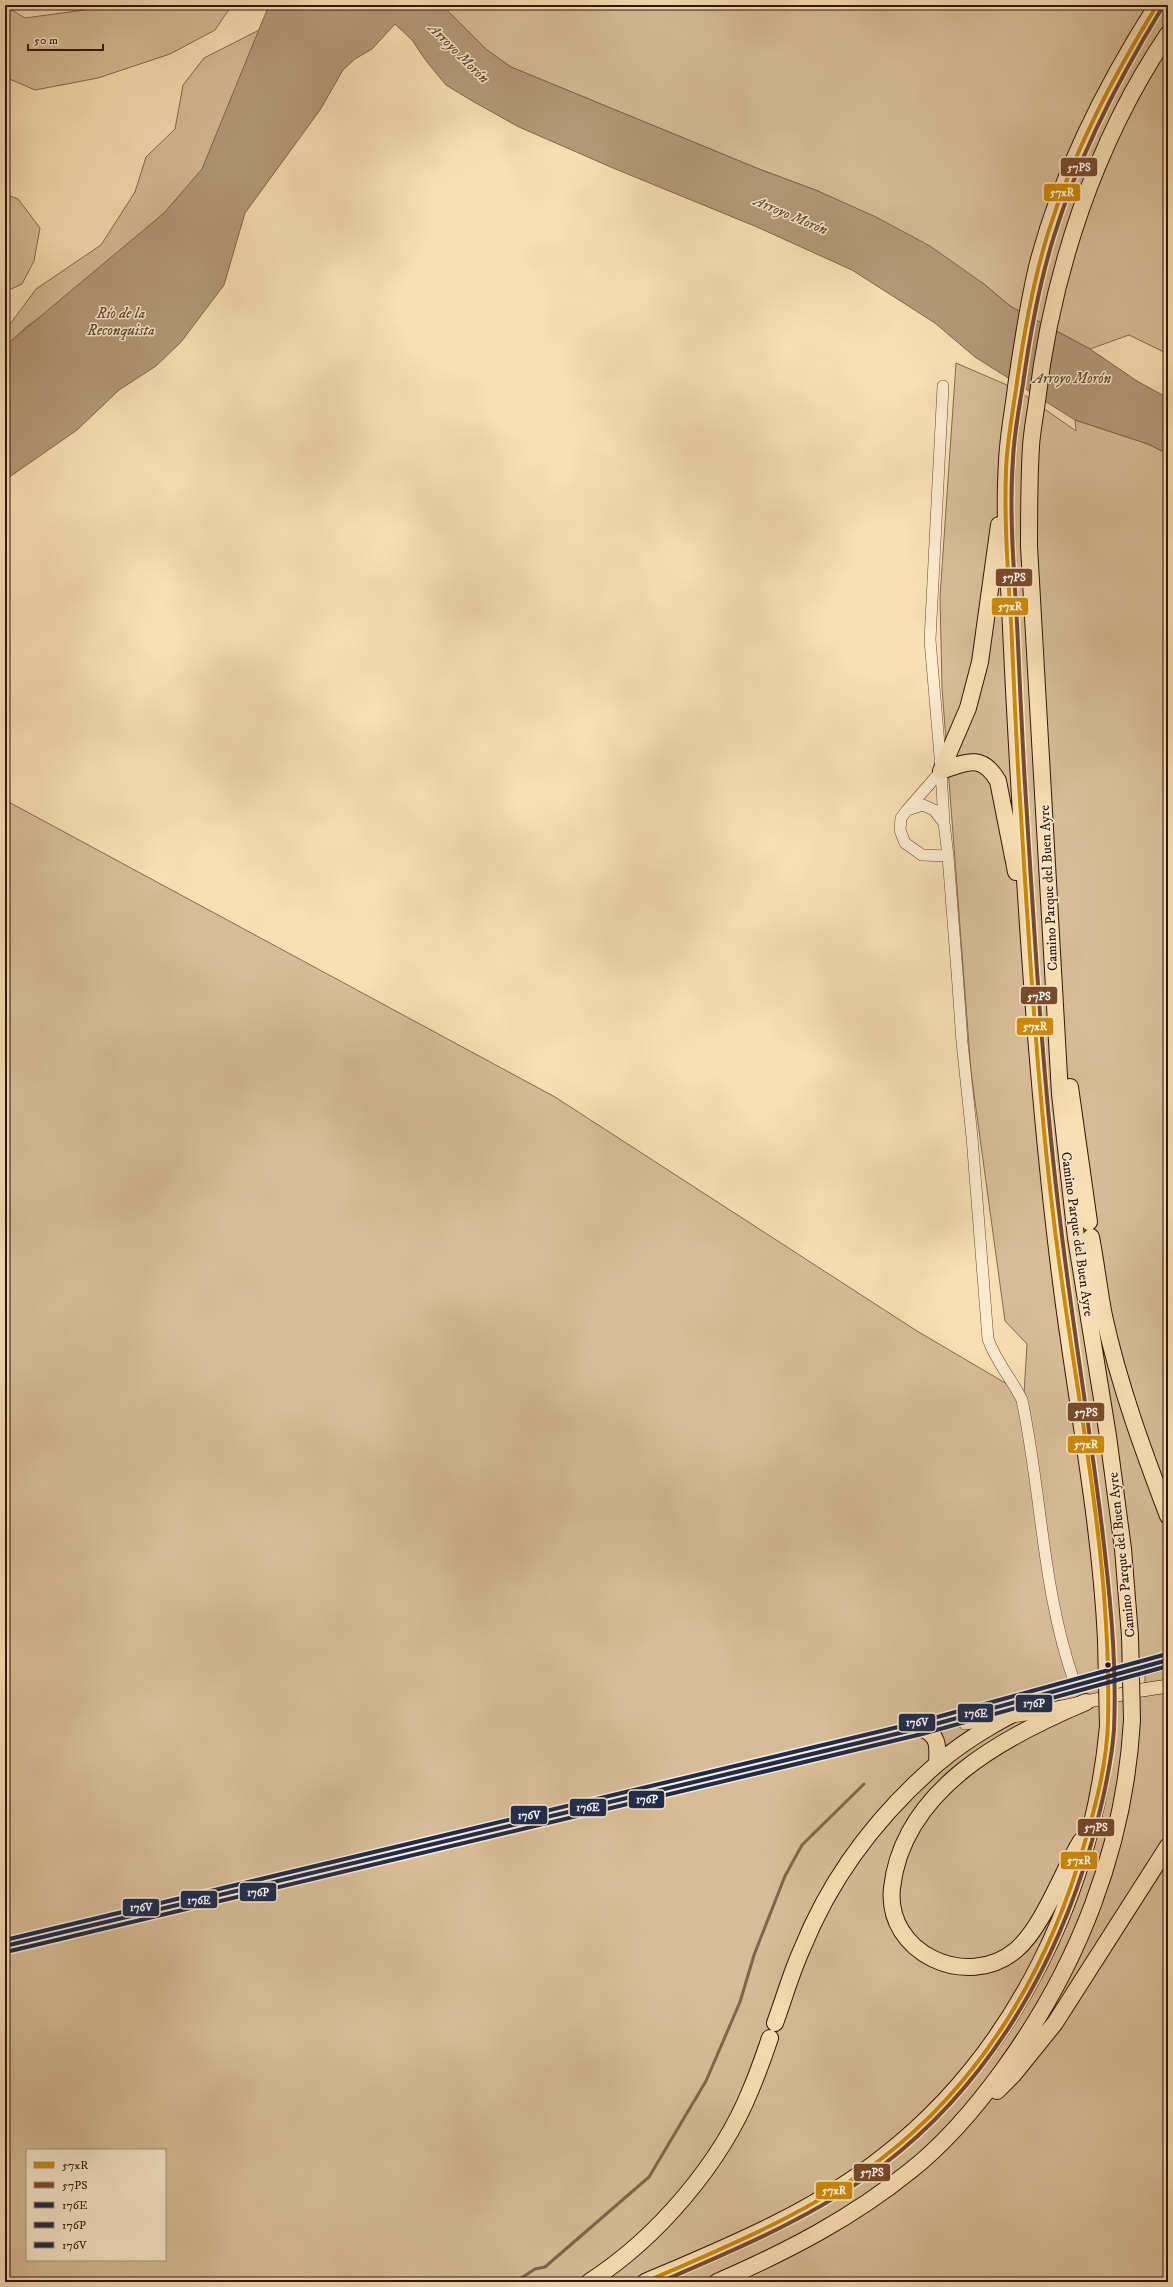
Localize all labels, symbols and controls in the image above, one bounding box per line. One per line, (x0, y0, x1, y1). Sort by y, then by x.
water label: Arroyo Morón (423, 18, 493, 88)
scale bar (28, 26, 103, 52)
text: 50 m (34, 33, 58, 48)
line badge: 57PS (1060, 157, 1098, 177)
text: 57PS (1066, 161, 1091, 175)
line badge: 57xR (1043, 183, 1081, 202)
text: 57xR (1049, 186, 1075, 200)
water label: Arroyo Morón (749, 191, 831, 240)
water label: Río de la Reconquista (86, 304, 155, 340)
water label: Arroyo Morón (1031, 369, 1111, 388)
line badge: 57PS (995, 568, 1033, 587)
text: 57PS (1001, 571, 1026, 585)
line badge: 57xR (991, 597, 1029, 616)
text: 57xR (997, 600, 1023, 614)
street label: Camino Parque del Buen Ayre (1036, 804, 1062, 971)
line badge: 57PS (1020, 986, 1058, 1005)
text: 57PS (1026, 990, 1051, 1004)
line badge: 57xR (1016, 1017, 1054, 1036)
text: 57xR (1022, 1020, 1048, 1034)
street label: Camino Parque del Buen Ayre (1057, 1151, 1098, 1318)
line badge: 57PS (1067, 1402, 1105, 1422)
text: 57PS (1073, 1406, 1098, 1420)
line badge: 57xR (1067, 1435, 1105, 1454)
text: 57xR (1073, 1438, 1099, 1452)
street label: Camino Parque del Buen Ayre (1104, 1471, 1140, 1638)
unlabelled marker (1103, 1660, 1113, 1670)
line badge: 176P (1015, 1694, 1053, 1713)
text: 176P (1023, 1697, 1046, 1711)
line badge: 176E (957, 1703, 994, 1723)
text: 176E (964, 1707, 988, 1721)
line badge: 176V (898, 1713, 936, 1732)
text: 176V (906, 1716, 929, 1730)
line badge: 176P (628, 1790, 665, 1809)
text: 176P (636, 1793, 659, 1807)
line badge: 176E (569, 1798, 607, 1817)
text: 176E (576, 1801, 600, 1815)
line badge: 176V (510, 1805, 548, 1825)
text: 176V (518, 1809, 541, 1823)
line badge: 57PS (1077, 1818, 1115, 1837)
text: 57PS (1083, 1821, 1108, 1835)
line badge: 57xR (1060, 1851, 1098, 1870)
text: 57xR (1066, 1854, 1092, 1868)
line badge: 176P (239, 1882, 277, 1902)
text: 176P (247, 1886, 270, 1900)
line badge: 176E (180, 1890, 218, 1909)
text: 176E (187, 1894, 211, 1908)
line badge: 176V (122, 1898, 160, 1917)
text: 176V (130, 1901, 153, 1915)
legend (26, 2149, 166, 2261)
text: 57xR (62, 2158, 88, 2173)
line badge: 57PS (853, 2163, 891, 2182)
text: 57PS (859, 2166, 884, 2180)
text: 57PS (62, 2178, 88, 2193)
line badge: 57xR (815, 2181, 853, 2200)
text: 57xR (821, 2184, 847, 2198)
text: 176E (62, 2198, 88, 2213)
text: 176P (62, 2218, 86, 2233)
text: 176V (62, 2238, 87, 2253)

